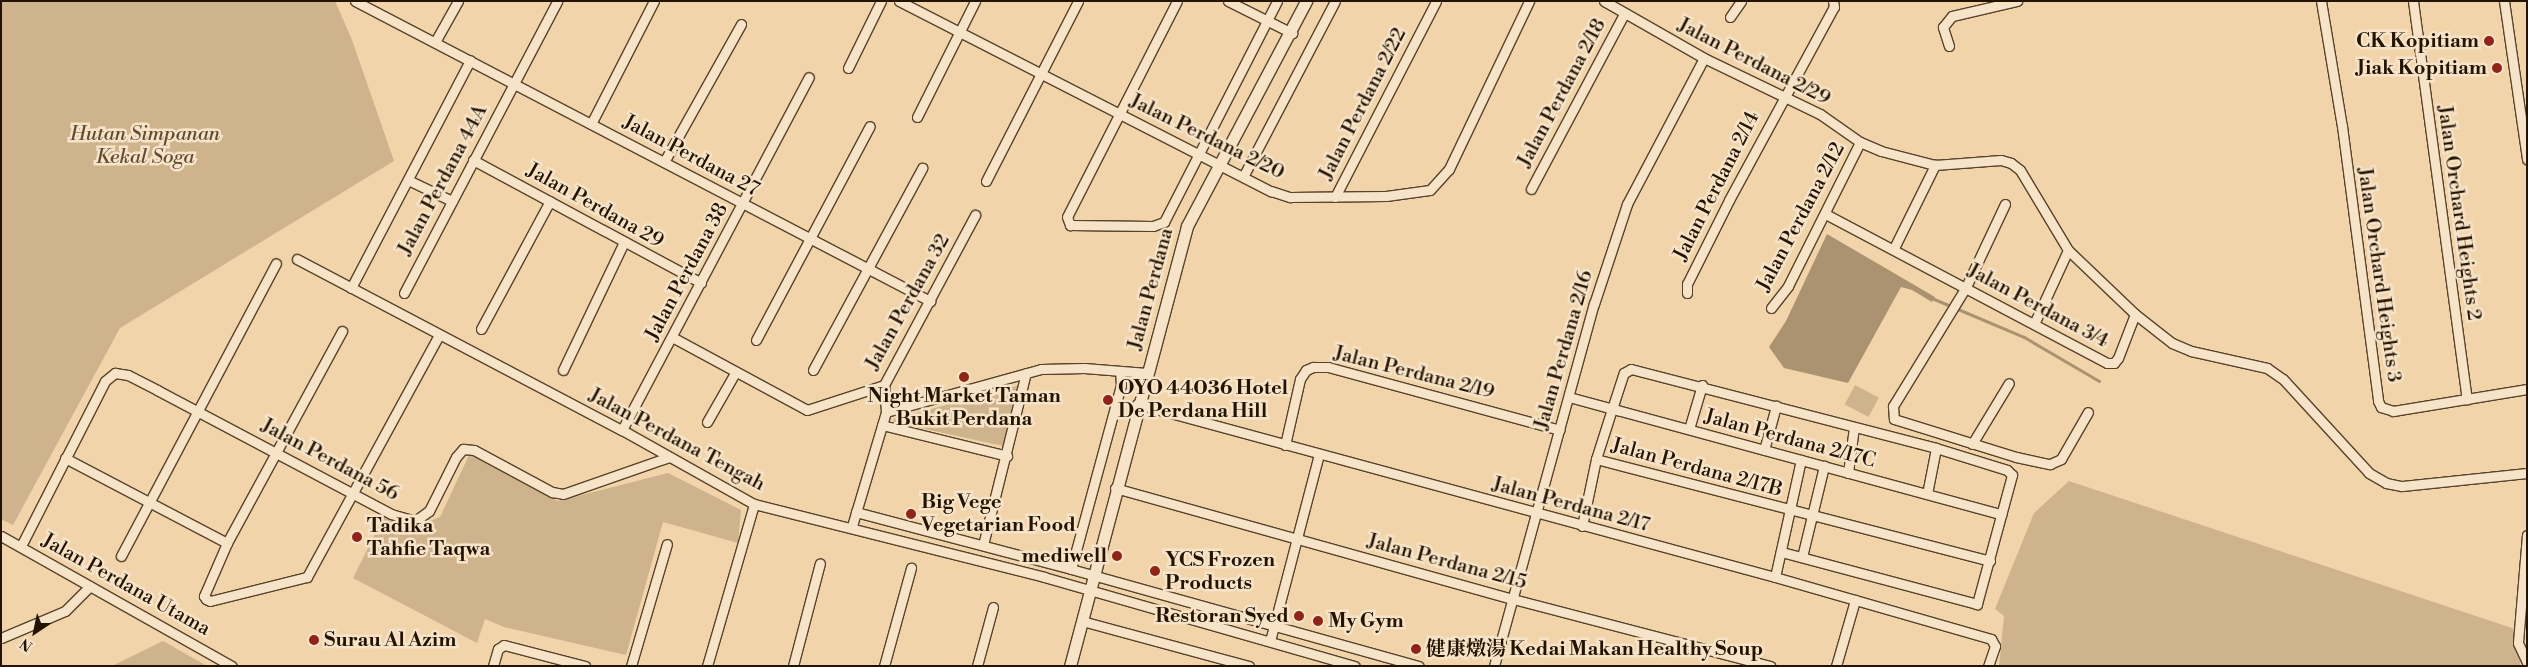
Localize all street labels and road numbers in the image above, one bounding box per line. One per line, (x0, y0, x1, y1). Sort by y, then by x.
street label: Jalan Perdana 2/29 (1674, 13, 1834, 111)
street label: Jalan Perdana 2/18 (1513, 15, 1611, 171)
street label: Jalan Perdana 2/22 (1314, 24, 1412, 184)
street label: Jalan Perdana 2/20 (1126, 89, 1288, 185)
street label: Jalan Perdana 44A (393, 101, 493, 259)
street label: Jalan Orchard Heights 2 (2432, 104, 2486, 322)
street label: Jalan Perdana 2/14 (1669, 107, 1765, 265)
street label: Jalan Perdana 27 (619, 110, 763, 202)
street label: Jalan Perdana 2/12 (1752, 139, 1850, 295)
street label: Jalan Perdana 29 (522, 158, 668, 254)
street label: Jalan Orchard Heights 3 (2352, 166, 2406, 384)
street label: Jalan Perdana 38 (641, 199, 733, 345)
street label: Jalan Perdana (1123, 225, 1179, 353)
street label: Jalan Perdana 32 (861, 230, 955, 374)
street label: Jalan Perdana 3/4 (1963, 259, 2113, 353)
street label: Jalan Perdana 2/16 (1530, 268, 1598, 432)
street label: Jalan Perdana 2/19 (1331, 341, 1497, 405)
street label: Jalan Perdana Tengah (585, 383, 769, 497)
street label: Jalan Perdana 2/17C (1702, 405, 1878, 473)
street label: Jalan Perdana 56 (257, 414, 403, 506)
street label: Jalan Perdana 2/17B (1609, 434, 1785, 502)
street label: Jalan Perdana 2/17 (1490, 472, 1652, 538)
street label: Jalan Perdana Utama (38, 529, 214, 641)
street label: Jalan Perdana 2/15 (1365, 529, 1529, 595)

